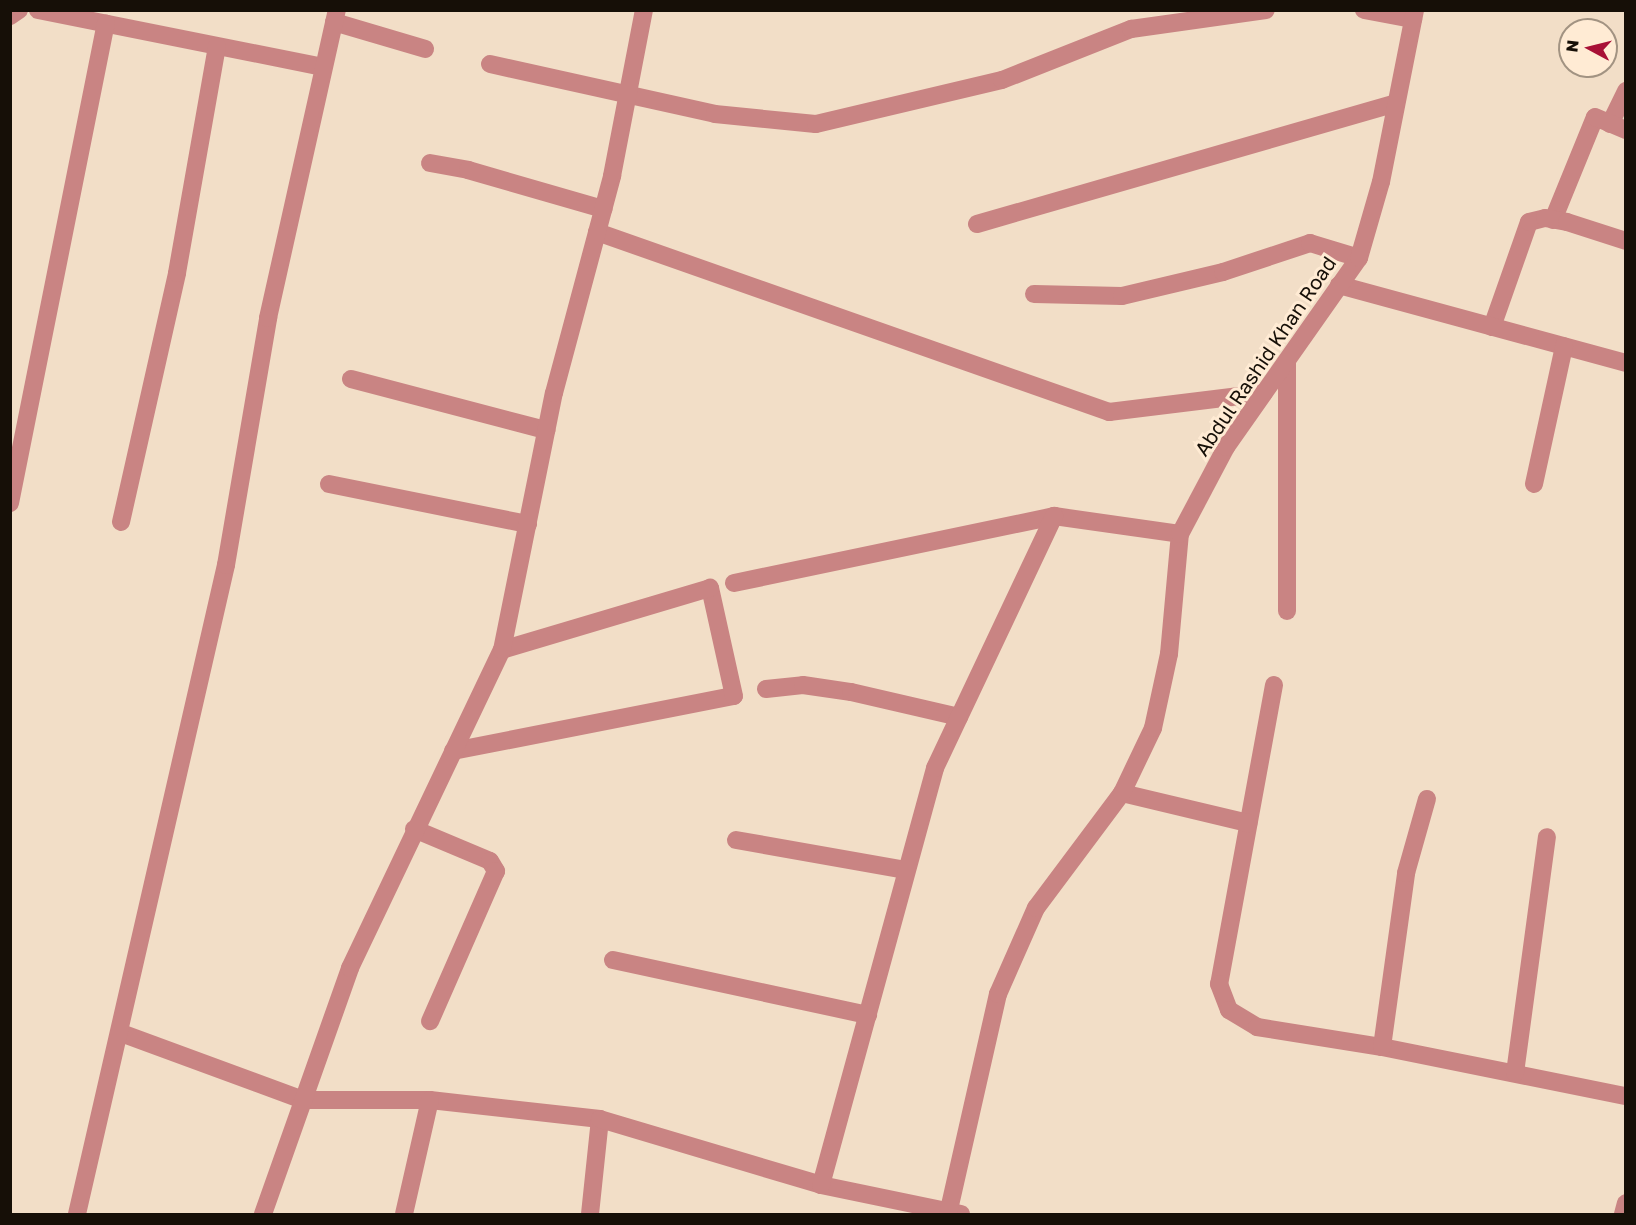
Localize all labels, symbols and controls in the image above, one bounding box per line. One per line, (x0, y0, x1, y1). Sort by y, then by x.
north arrow (1558, 18, 1618, 78)
text: N (1561, 39, 1583, 53)
street label: Abdul Rashid Khan Road (1189, 252, 1341, 460)

